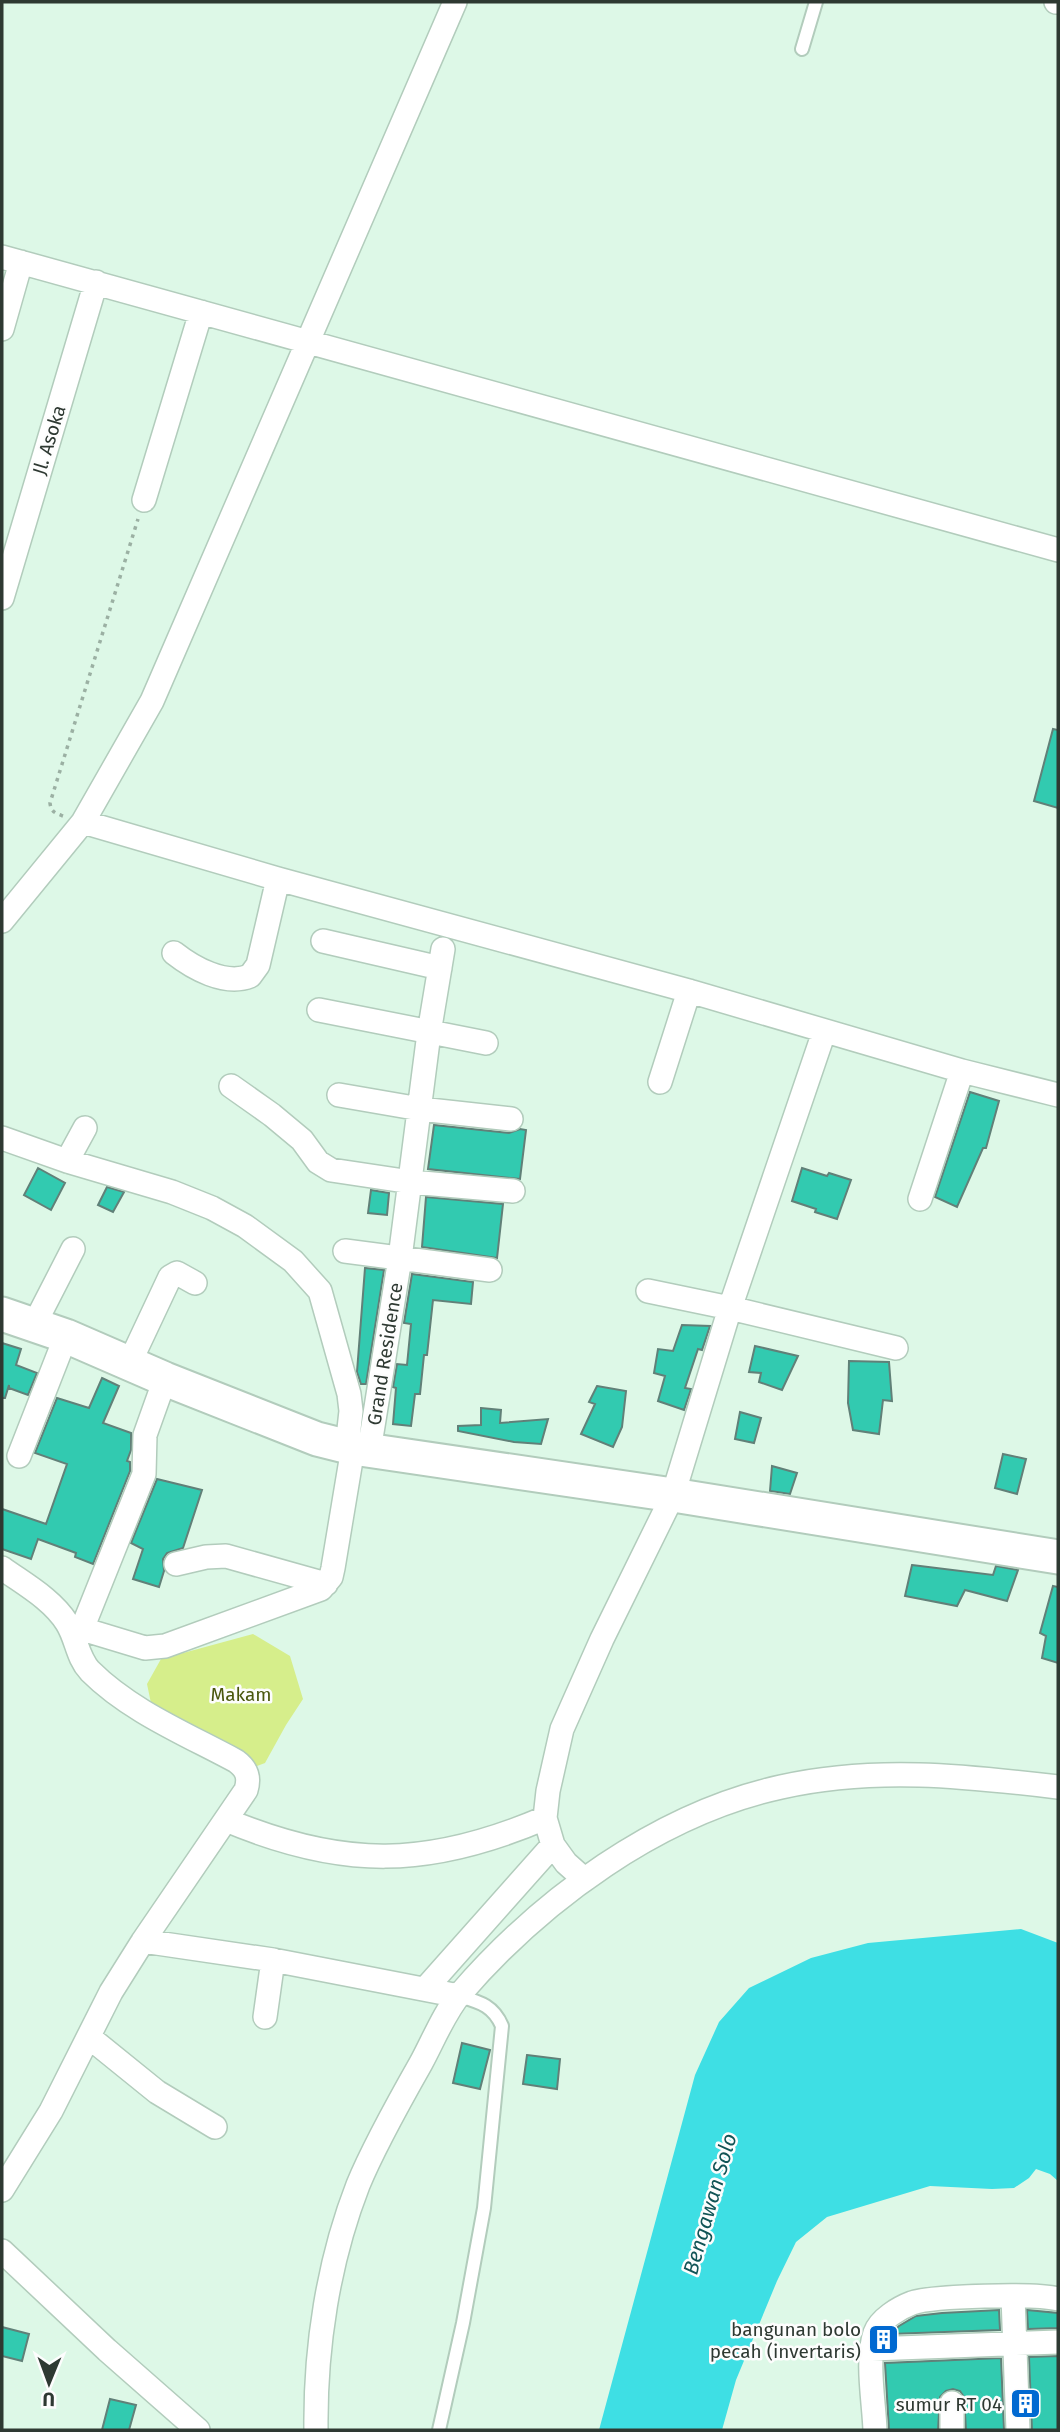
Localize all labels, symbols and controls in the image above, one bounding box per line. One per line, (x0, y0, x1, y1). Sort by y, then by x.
street label: Jl. Asoka (28, 402, 70, 478)
street label: Grand Residence (362, 1281, 408, 1427)
park label: Makam (210, 1683, 272, 1706)
water label: Bengawan Solo (677, 2130, 743, 2278)
place label: bangunan bolo pecah (invertaris) (710, 2318, 861, 2363)
building icon: bangunan bolo pecah (invertaris) (867, 2323, 901, 2357)
north arrow (14, 2348, 84, 2418)
building icon: sumur RT 04 (1008, 2387, 1042, 2421)
text: U (42, 2388, 55, 2411)
place label: sumur RT 04 (896, 2393, 1002, 2416)

